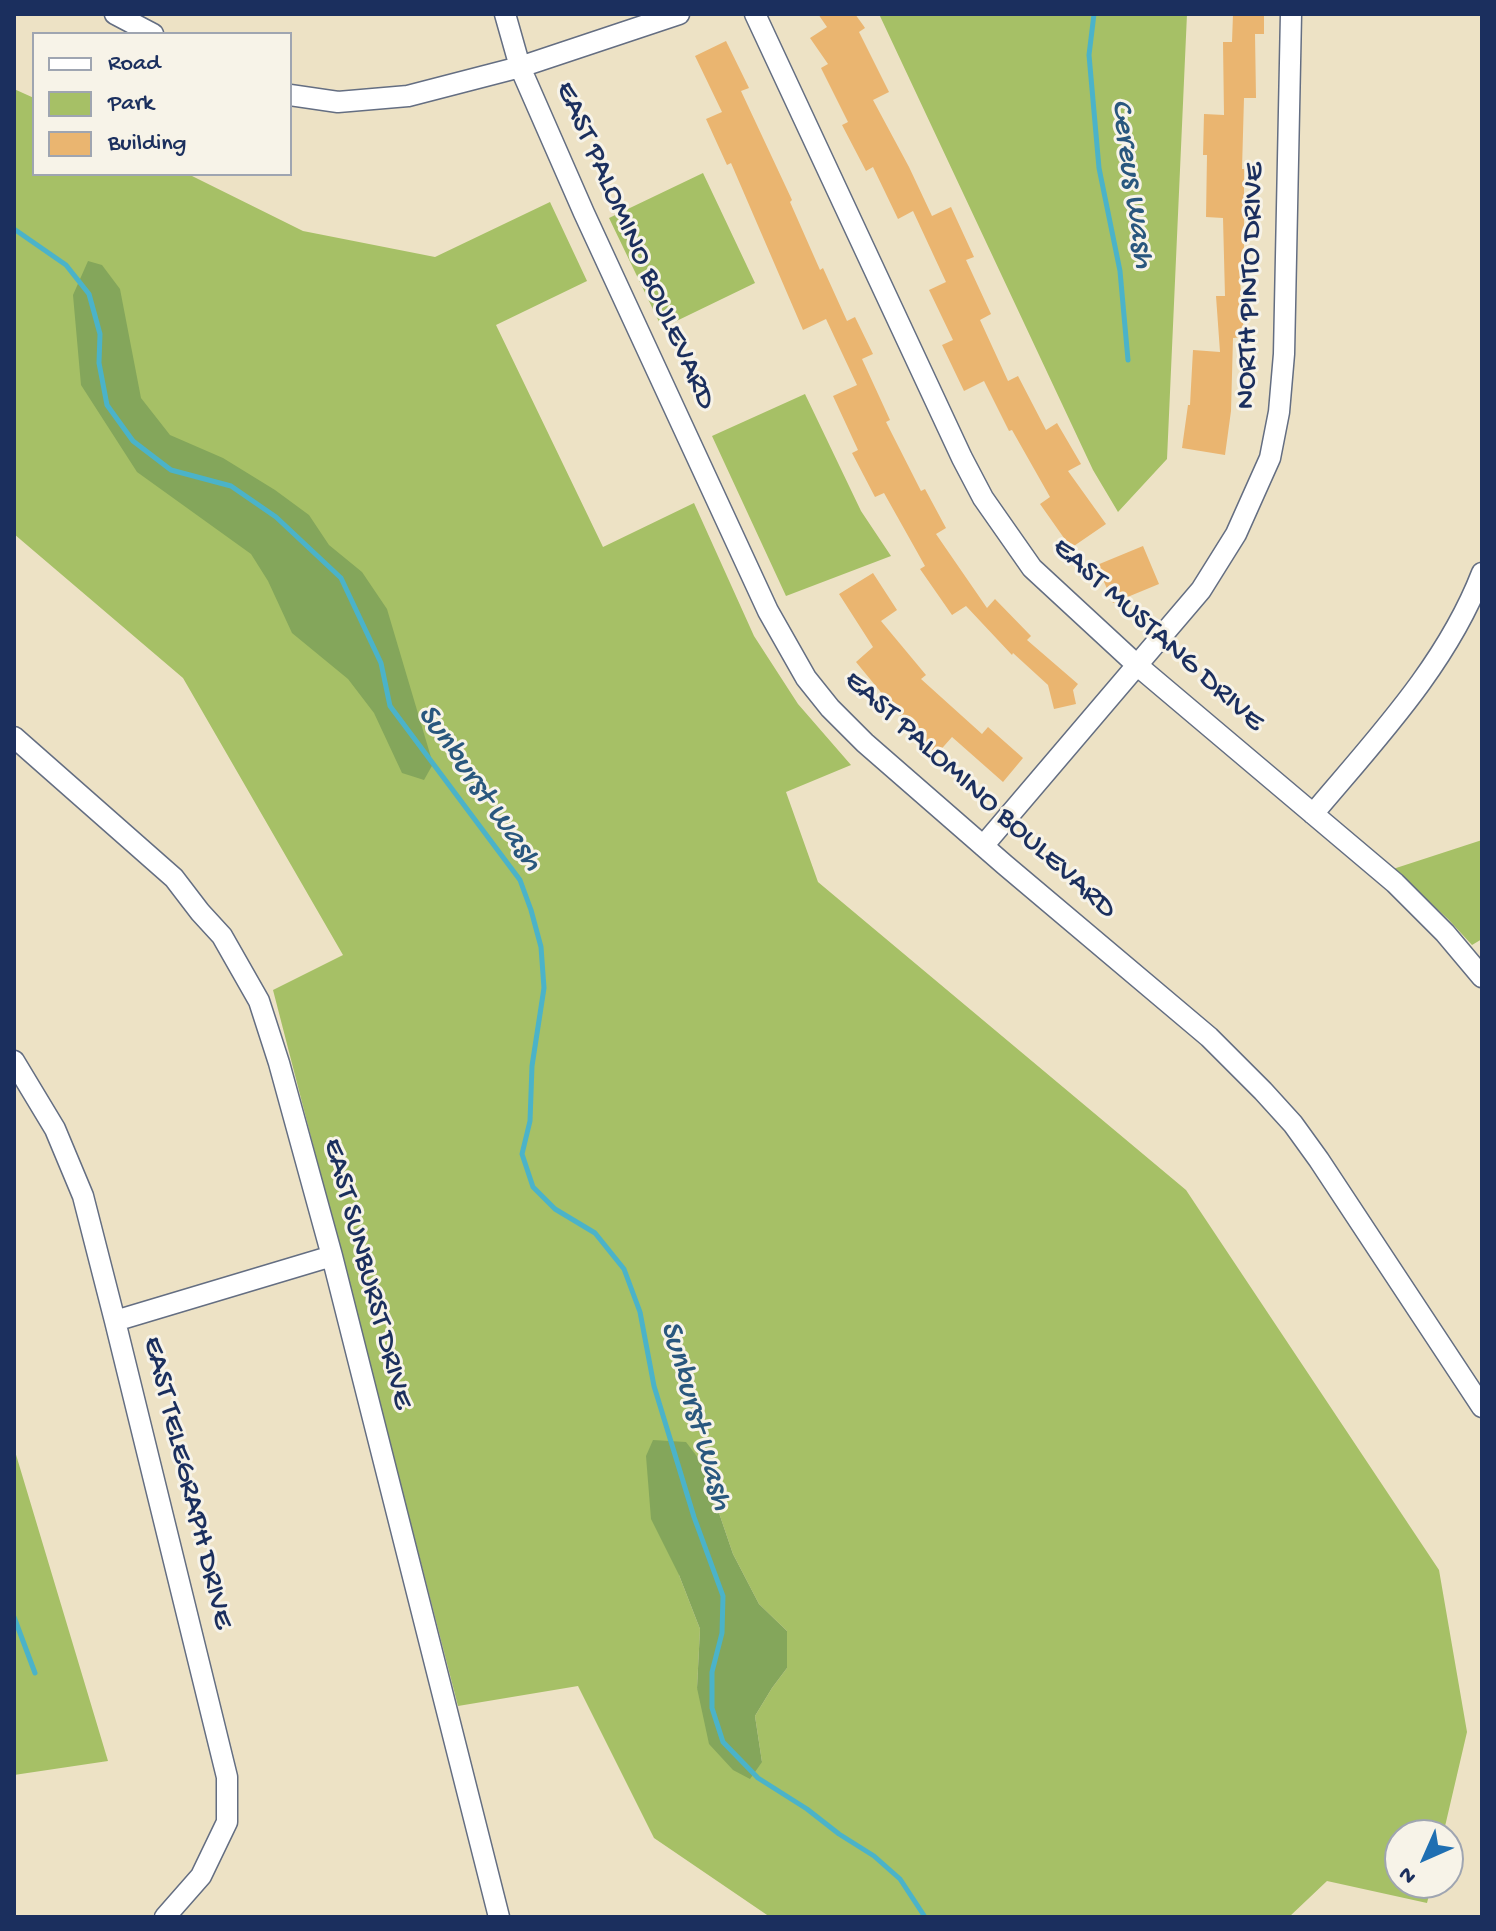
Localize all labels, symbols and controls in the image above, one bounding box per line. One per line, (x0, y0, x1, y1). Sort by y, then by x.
legend (32, 32, 292, 176)
text: Road (108, 50, 160, 79)
street label: EAST PALOMINO BOULEVARD (545, 76, 723, 416)
text: Park (108, 90, 154, 119)
water label: Cereus Wash (1099, 97, 1161, 271)
text: Building (108, 130, 186, 159)
street label: NORTH PINTO DRIVE (1230, 162, 1274, 410)
street label: EAST MUSTANG DRIVE (1043, 531, 1271, 741)
street label: EAST PALOMINO BOULEVARD (835, 664, 1123, 928)
water label: Sunburst Wash (406, 698, 550, 880)
street label: EAST SUNBURST DRIVE (313, 1135, 419, 1413)
water label: Sunburst Wash (649, 1317, 739, 1515)
street label: EAST TELEGRAPH DRIVE (132, 1333, 240, 1633)
north arrow (1384, 1819, 1464, 1899)
text: N (1394, 1860, 1423, 1889)

